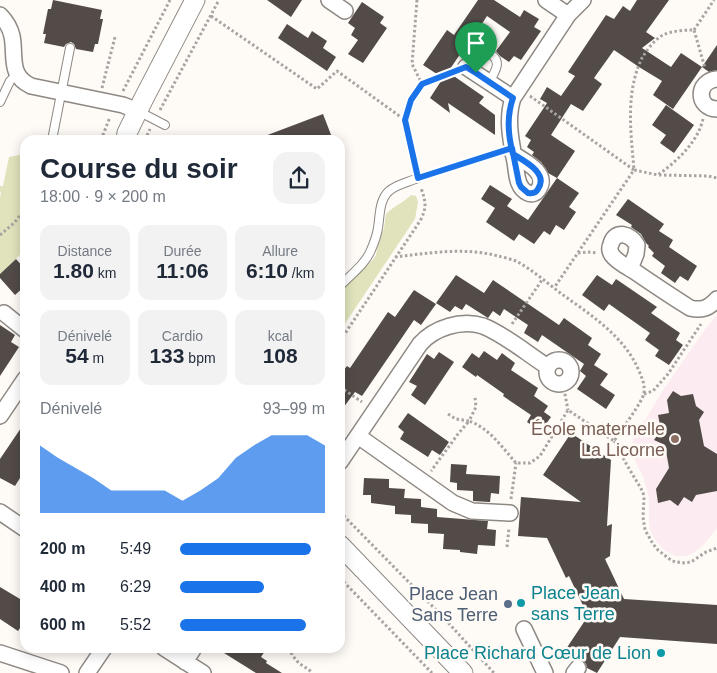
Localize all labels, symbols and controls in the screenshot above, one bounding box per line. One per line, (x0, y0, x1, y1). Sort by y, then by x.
pin (455, 22, 497, 73)
icon: arrive (462, 29, 490, 57)
button: share (273, 152, 325, 204)
text: Course du soir (40, 153, 238, 184)
text: 18:00 · 9 × 200 m (40, 188, 166, 205)
text: Distance (58, 243, 112, 259)
text: Durée (163, 243, 202, 259)
text: Allure (262, 243, 298, 259)
text: 1.80 (53, 259, 94, 282)
text: 11:06 (156, 259, 209, 282)
text: 6:10 (246, 259, 288, 282)
text: km (94, 265, 117, 281)
text: /km (288, 265, 314, 281)
text: Dénivelé (58, 328, 112, 344)
text: Cardio (162, 328, 203, 344)
text: kcal (268, 328, 293, 344)
text: 54 (65, 344, 89, 367)
text: 133 (149, 344, 184, 367)
text: 108 (263, 344, 298, 367)
text: m (89, 350, 104, 366)
text: bpm (184, 350, 216, 366)
text: Dénivelé (40, 400, 102, 417)
text: 93–99 m (263, 400, 325, 417)
place label: École maternelle La Licorne (531, 419, 665, 460)
marker: École maternelle La Licorne (669, 433, 681, 445)
text: 200 m (40, 540, 85, 557)
text: 5:49 (120, 540, 151, 557)
text: 400 m (40, 578, 85, 595)
text: 6:29 (120, 578, 151, 595)
place label: Place Jean sans Terre (531, 583, 620, 624)
place label: Place Jean Sans Terre (409, 584, 498, 625)
marker: Place Jean sans Terre (515, 597, 527, 609)
marker: Place Jean Sans Terre (502, 598, 514, 610)
text: 600 m (40, 616, 85, 633)
text: 5:52 (120, 616, 151, 633)
place label: Place Richard Cœur de Lion (424, 643, 651, 663)
marker: Place Richard Cœur de Lion (655, 647, 667, 659)

